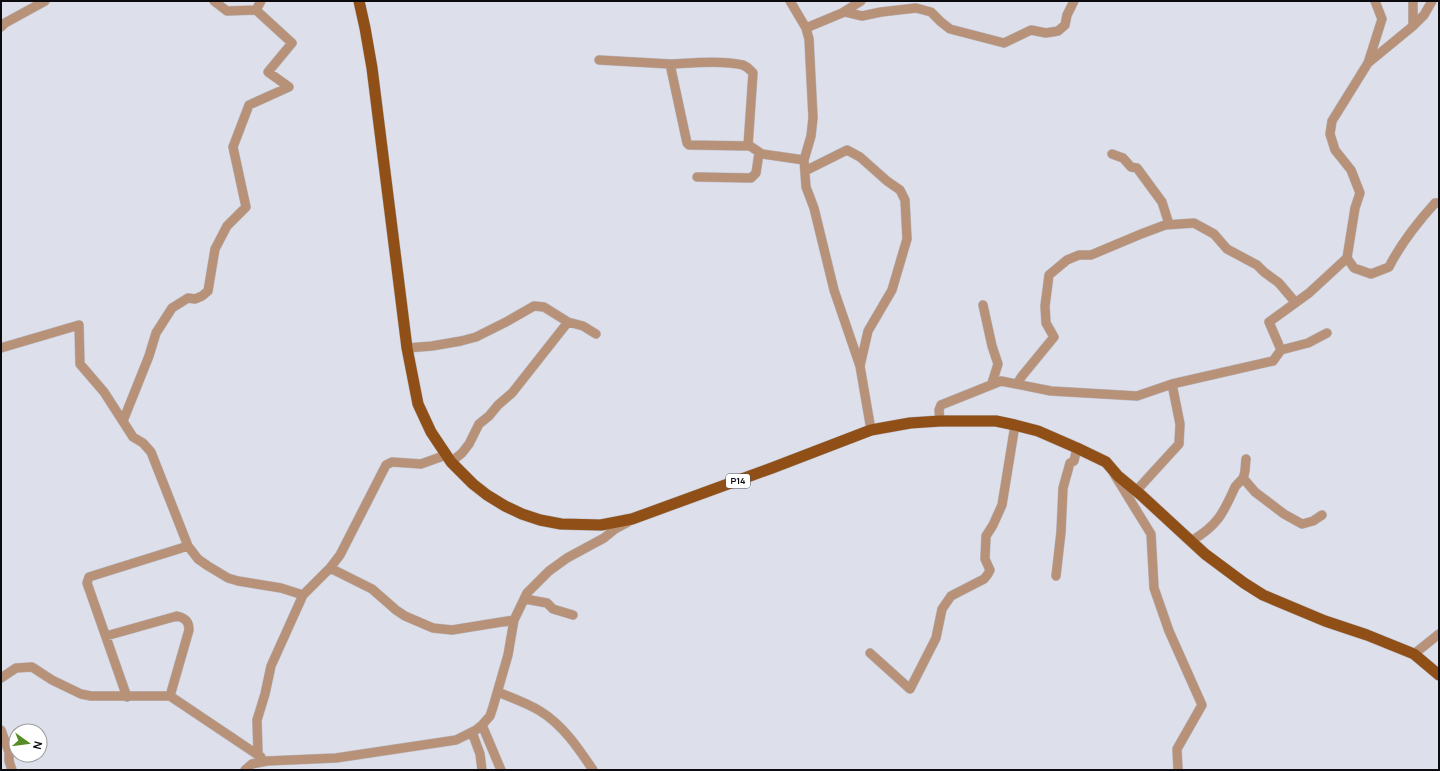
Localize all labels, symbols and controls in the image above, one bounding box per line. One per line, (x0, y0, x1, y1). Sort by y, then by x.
road number: P14 (726, 474, 750, 488)
north arrow (8, 723, 48, 763)
text: N (30, 740, 46, 751)

